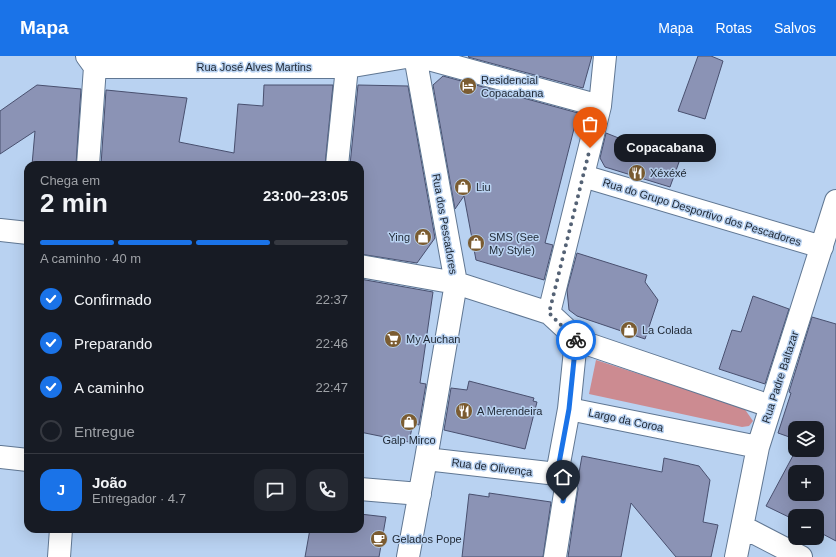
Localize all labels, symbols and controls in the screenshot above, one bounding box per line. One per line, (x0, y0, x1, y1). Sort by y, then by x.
text: Mapa (20, 17, 69, 38)
text: Mapa (658, 20, 693, 36)
text: Rotas (715, 20, 752, 36)
text: Salvos (774, 20, 816, 36)
street label: Rua José Alves Martins (197, 61, 312, 73)
place label: Residencial Copacabana (481, 74, 544, 99)
hotel icon: Residencial Copacabana (458, 76, 478, 96)
pin (573, 107, 607, 148)
icon: bag (579, 113, 601, 135)
callout: Copacabana (614, 134, 716, 162)
text: Copacabana (626, 140, 704, 155)
restaurant icon: Xéxéxé (627, 163, 647, 183)
place label: Xéxéxé (650, 167, 687, 179)
text: Chega em (40, 173, 100, 188)
street label: Rua dos Pescadores (430, 173, 460, 276)
street label: Rua do Grupo Desportivo dos Pescadores (601, 176, 803, 248)
shop icon: Liu (453, 177, 473, 197)
place label: Liu (476, 181, 491, 193)
text: 23:00–23:05 (263, 187, 348, 204)
text: 2 min (40, 188, 108, 218)
shop icon: Ying (413, 227, 433, 247)
place label: Ying (388, 231, 410, 243)
place label: SMS (See My Style) (489, 231, 539, 256)
shop icon: SMS (See My Style) (466, 233, 486, 253)
text: A caminho · 40 m (40, 251, 141, 266)
icon: check (40, 288, 62, 310)
text: Confirmado (74, 291, 152, 308)
text: 22:37 (315, 292, 348, 307)
courier (556, 320, 596, 360)
shop icon: La Colada (619, 320, 639, 340)
place label: La Colada (642, 324, 693, 336)
supermarket icon: My Auchan (383, 329, 403, 349)
icon: bike (565, 329, 587, 351)
street label: Rua Padre Baltazar (759, 329, 801, 425)
icon: check (40, 332, 62, 354)
place label: My Auchan (406, 333, 460, 345)
text: Preparando (74, 335, 152, 352)
text: 22:46 (315, 336, 348, 351)
icon: check (40, 376, 62, 398)
text: A caminho (74, 379, 144, 396)
text: 22:47 (315, 380, 348, 395)
restaurant icon: A Merendeira (454, 401, 474, 421)
place label: A Merendeira (477, 405, 543, 417)
street label: Largo da Coroa (587, 406, 665, 434)
shop icon: Galp Mirco (399, 412, 419, 432)
map controls (788, 421, 824, 545)
button: layers (788, 421, 824, 457)
text: Entregue (74, 423, 135, 440)
place label: Galp Mirco (382, 434, 436, 446)
street label: Rua de Olivença (451, 456, 534, 478)
pin (546, 460, 580, 501)
button: + (788, 465, 824, 501)
icon: home (552, 466, 574, 488)
button: chat (254, 469, 296, 511)
button: phone (306, 469, 348, 511)
text: João (92, 474, 127, 491)
text: J (57, 481, 65, 498)
text: Entregador · 4.7 (92, 491, 186, 506)
button: − (788, 509, 824, 545)
cafe icon: Gelados Pope (369, 529, 389, 549)
place label: Gelados Pope (392, 533, 462, 545)

